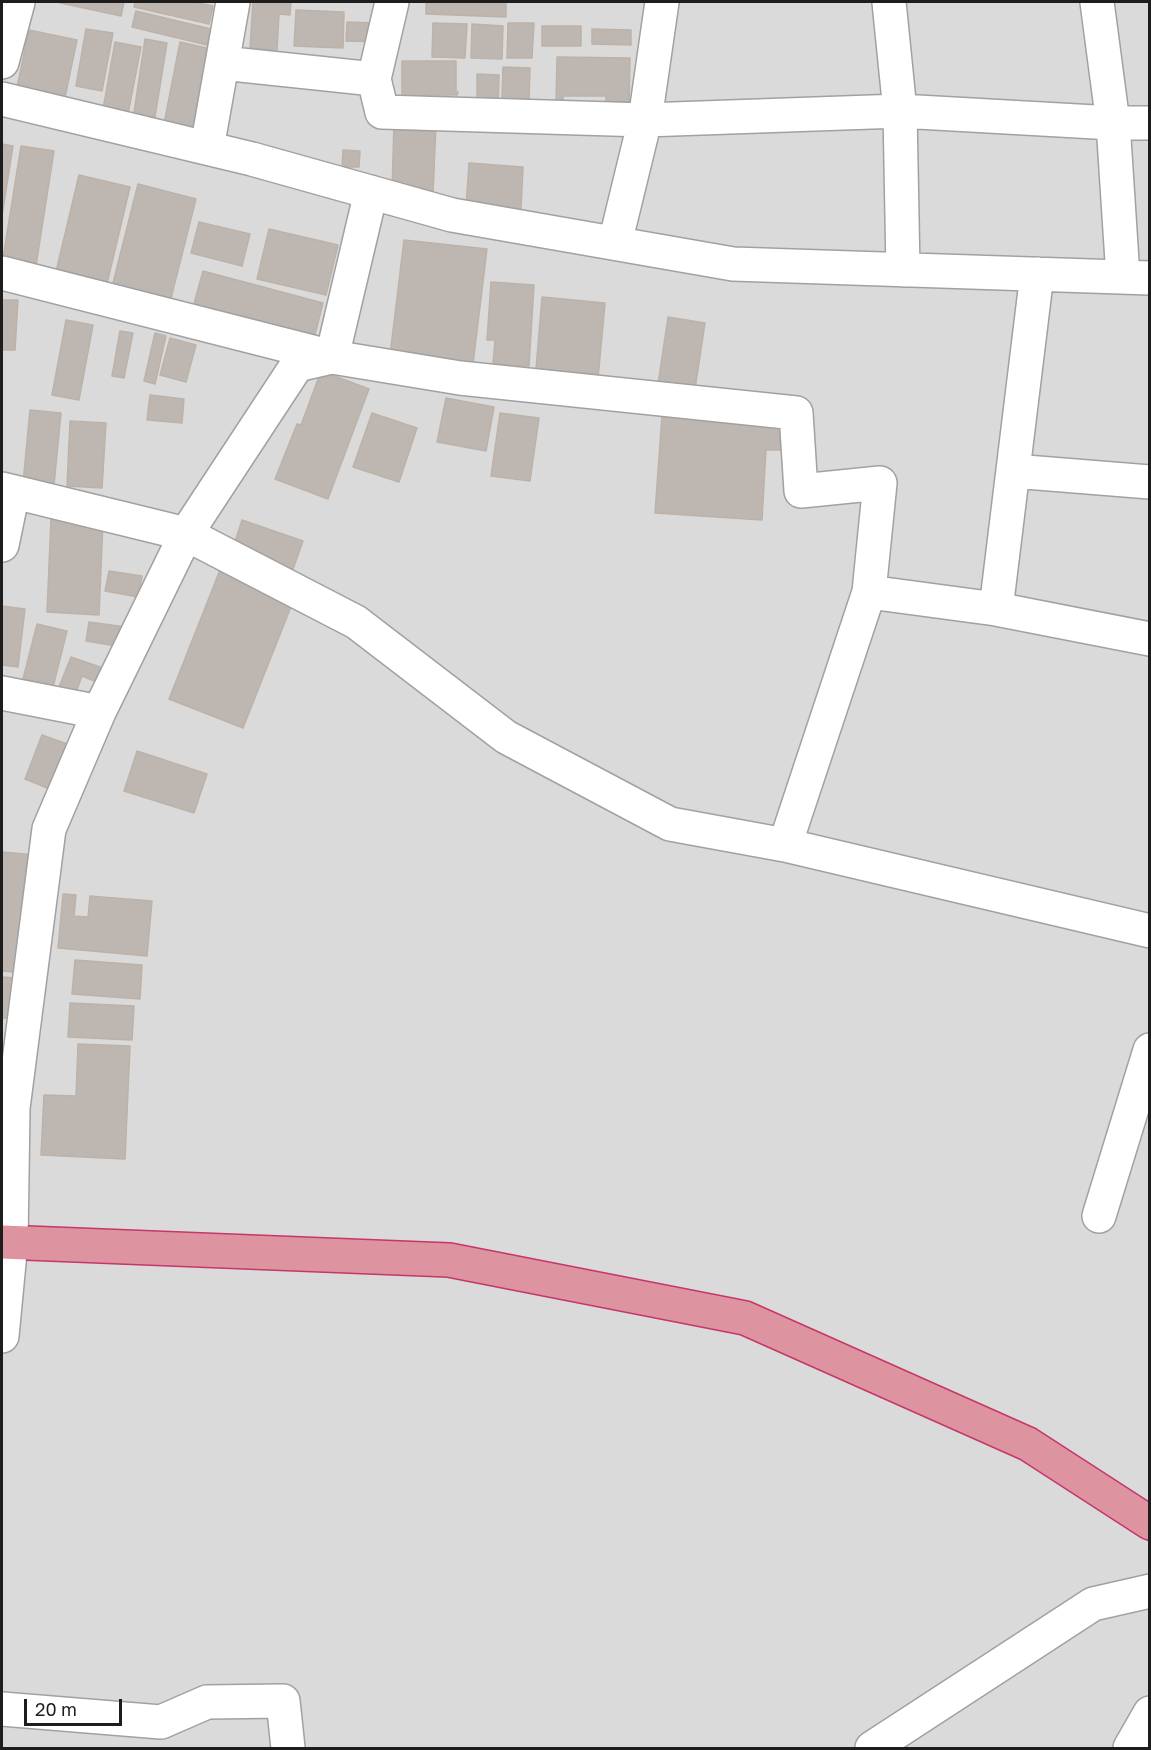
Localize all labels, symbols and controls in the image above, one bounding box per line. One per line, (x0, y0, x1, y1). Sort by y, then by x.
scale bar (27, 1687, 124, 1725)
text: 20 m (35, 1698, 77, 1720)

